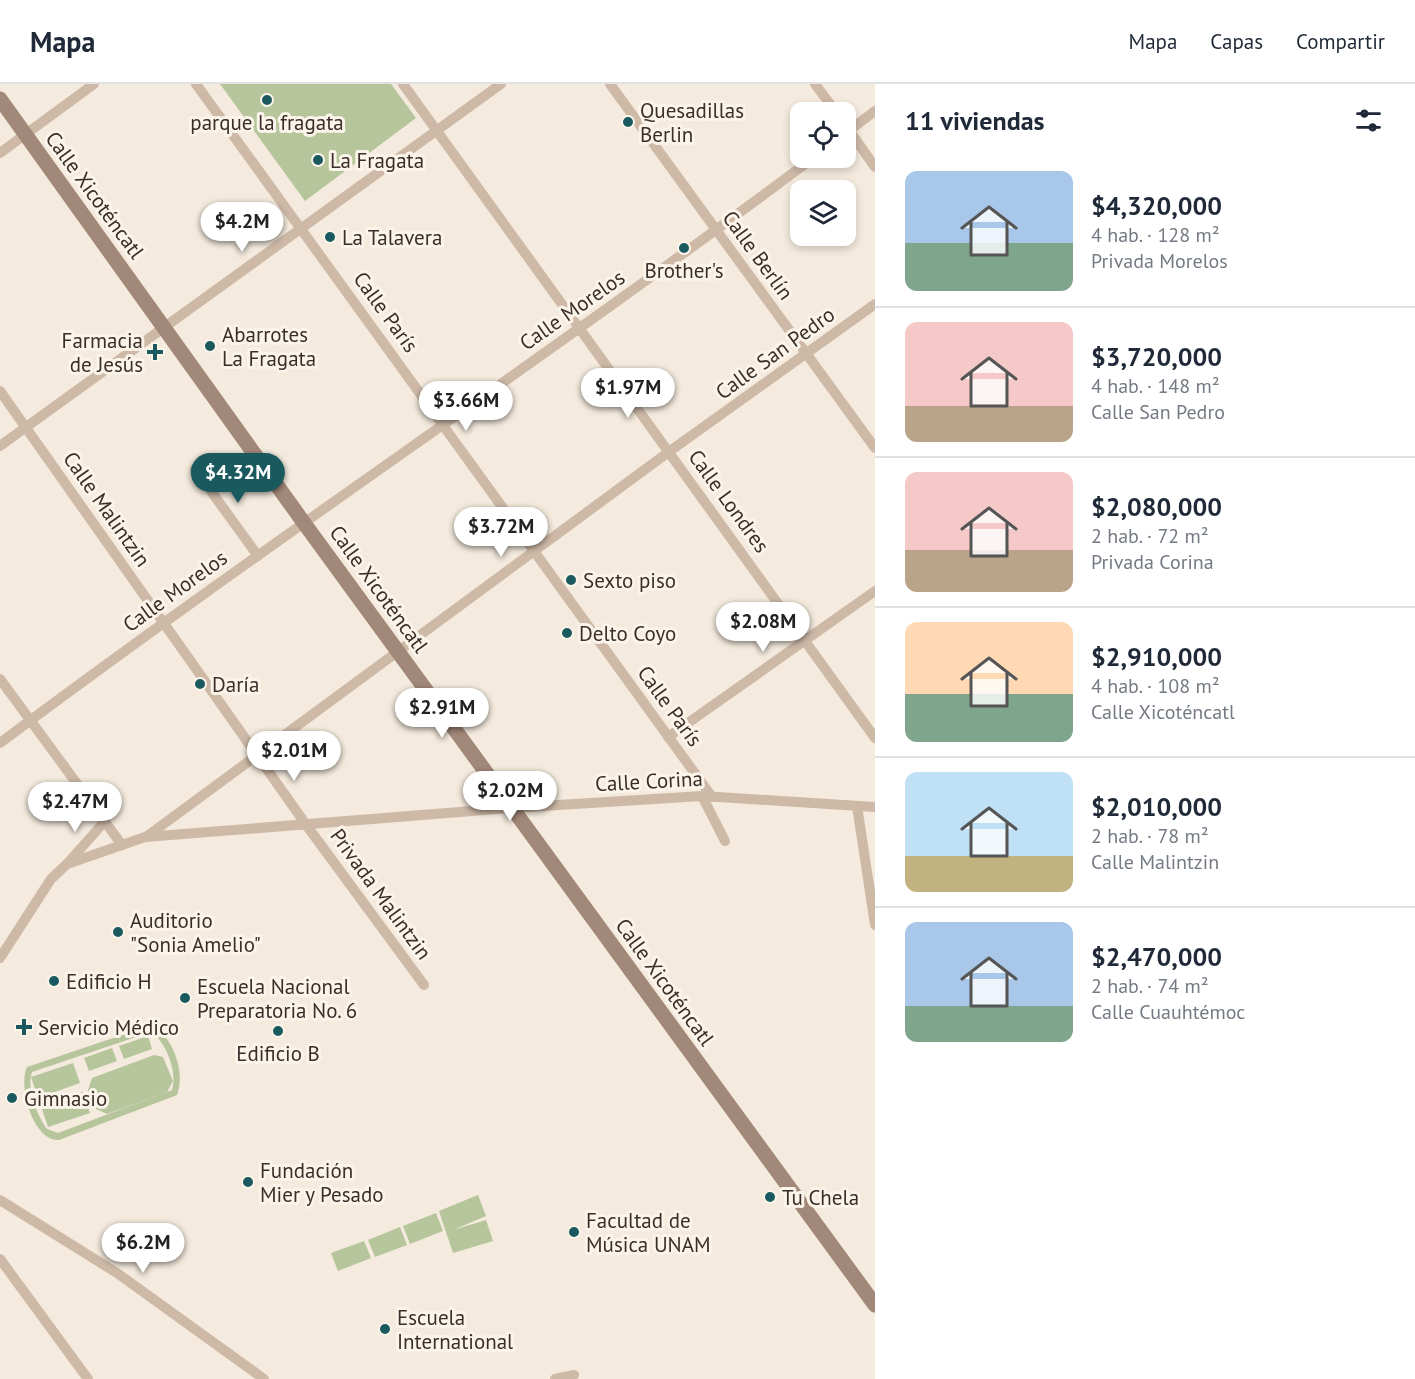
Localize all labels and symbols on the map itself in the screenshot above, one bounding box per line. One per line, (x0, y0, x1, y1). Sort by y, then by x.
marker: parque la fragata (260, 93, 274, 107)
place label: Quesadillas Berlin (640, 97, 744, 148)
place label: parque la fragata (190, 109, 344, 136)
marker: Quesadillas Berlin (621, 115, 635, 129)
street label: Calle Xicoténcatl (40, 126, 150, 264)
place label: La Fragata (330, 147, 424, 174)
marker: La Fragata (311, 153, 325, 167)
pin: $4.2M (200, 202, 284, 253)
street label: Calle Berlín (717, 205, 799, 305)
place label: La Talavera (342, 224, 442, 251)
marker: La Talavera (323, 230, 337, 244)
marker: Brother's (677, 241, 691, 255)
place label: Brother's (644, 257, 724, 284)
street label: Calle Morelos (514, 264, 630, 356)
street label: Calle París (348, 266, 424, 358)
street label: Calle San Pedro (710, 301, 840, 405)
place label: Abarrotes La Fragata (222, 321, 316, 372)
place label: Farmacia de Jesús (62, 327, 143, 378)
marker: Abarrotes La Fragata (203, 339, 217, 353)
marker: Farmacia de Jesús (148, 345, 162, 359)
pin: $1.97M (579, 368, 677, 419)
pin: $3.66M (417, 381, 515, 432)
street label: Calle Londres (683, 444, 775, 558)
street label: Calle Malintzin (57, 446, 157, 572)
pin: $4.32M (189, 453, 287, 504)
pin: $3.72M (452, 507, 550, 558)
street label: Calle Xicoténcatl (324, 520, 434, 658)
street label: Calle Morelos (118, 544, 232, 638)
place label: Sexto piso (583, 567, 676, 594)
marker: Sexto piso (564, 573, 578, 587)
pin: $2.08M (714, 602, 812, 653)
place label: Delto Coyo (579, 620, 676, 647)
marker: Delto Coyo (560, 626, 574, 640)
street label: Calle París (632, 660, 708, 752)
place label: Daría (212, 671, 259, 698)
marker: Daría (193, 677, 207, 691)
pin: $2.91M (393, 688, 491, 739)
pin: $2.01M (245, 731, 343, 782)
street label: Calle Corina (594, 765, 704, 797)
pin: $2.02M (461, 771, 559, 822)
pin: $2.47M (26, 782, 124, 833)
street label: Privada Malintzin (324, 823, 438, 965)
place label: Auditorio "Sonia Amelio" (130, 907, 261, 958)
street label: Calle Xicoténcatl (610, 913, 720, 1051)
marker: Auditorio "Sonia Amelio" (111, 925, 125, 939)
place label: Edificio H (66, 968, 152, 995)
place label: Escuela Nacional Preparatoria No. 6 (197, 973, 357, 1024)
marker: Edificio H (47, 974, 61, 988)
marker: Escuela Nacional Preparatoria No. 6 (178, 991, 192, 1005)
place label: Servicio Médico (38, 1014, 179, 1041)
marker: Servicio Médico (15, 1018, 33, 1036)
marker: Edificio B (271, 1024, 285, 1038)
place label: Edificio B (236, 1040, 320, 1067)
place label: Gimnasio (24, 1085, 107, 1112)
marker: Gimnasio (5, 1091, 19, 1105)
place label: Fundación Mier y Pesado (260, 1157, 383, 1208)
marker: Fundación Mier y Pesado (241, 1175, 255, 1189)
place label: Tu Chela (782, 1184, 859, 1211)
marker: Tu Chela (763, 1190, 777, 1204)
place label: Facultad de Música UNAM (586, 1207, 711, 1258)
pin: $6.2M (101, 1223, 185, 1274)
marker: Facultad de Música UNAM (567, 1225, 581, 1239)
place label: Escuela International (397, 1304, 513, 1355)
marker: Escuela International (378, 1322, 392, 1336)

